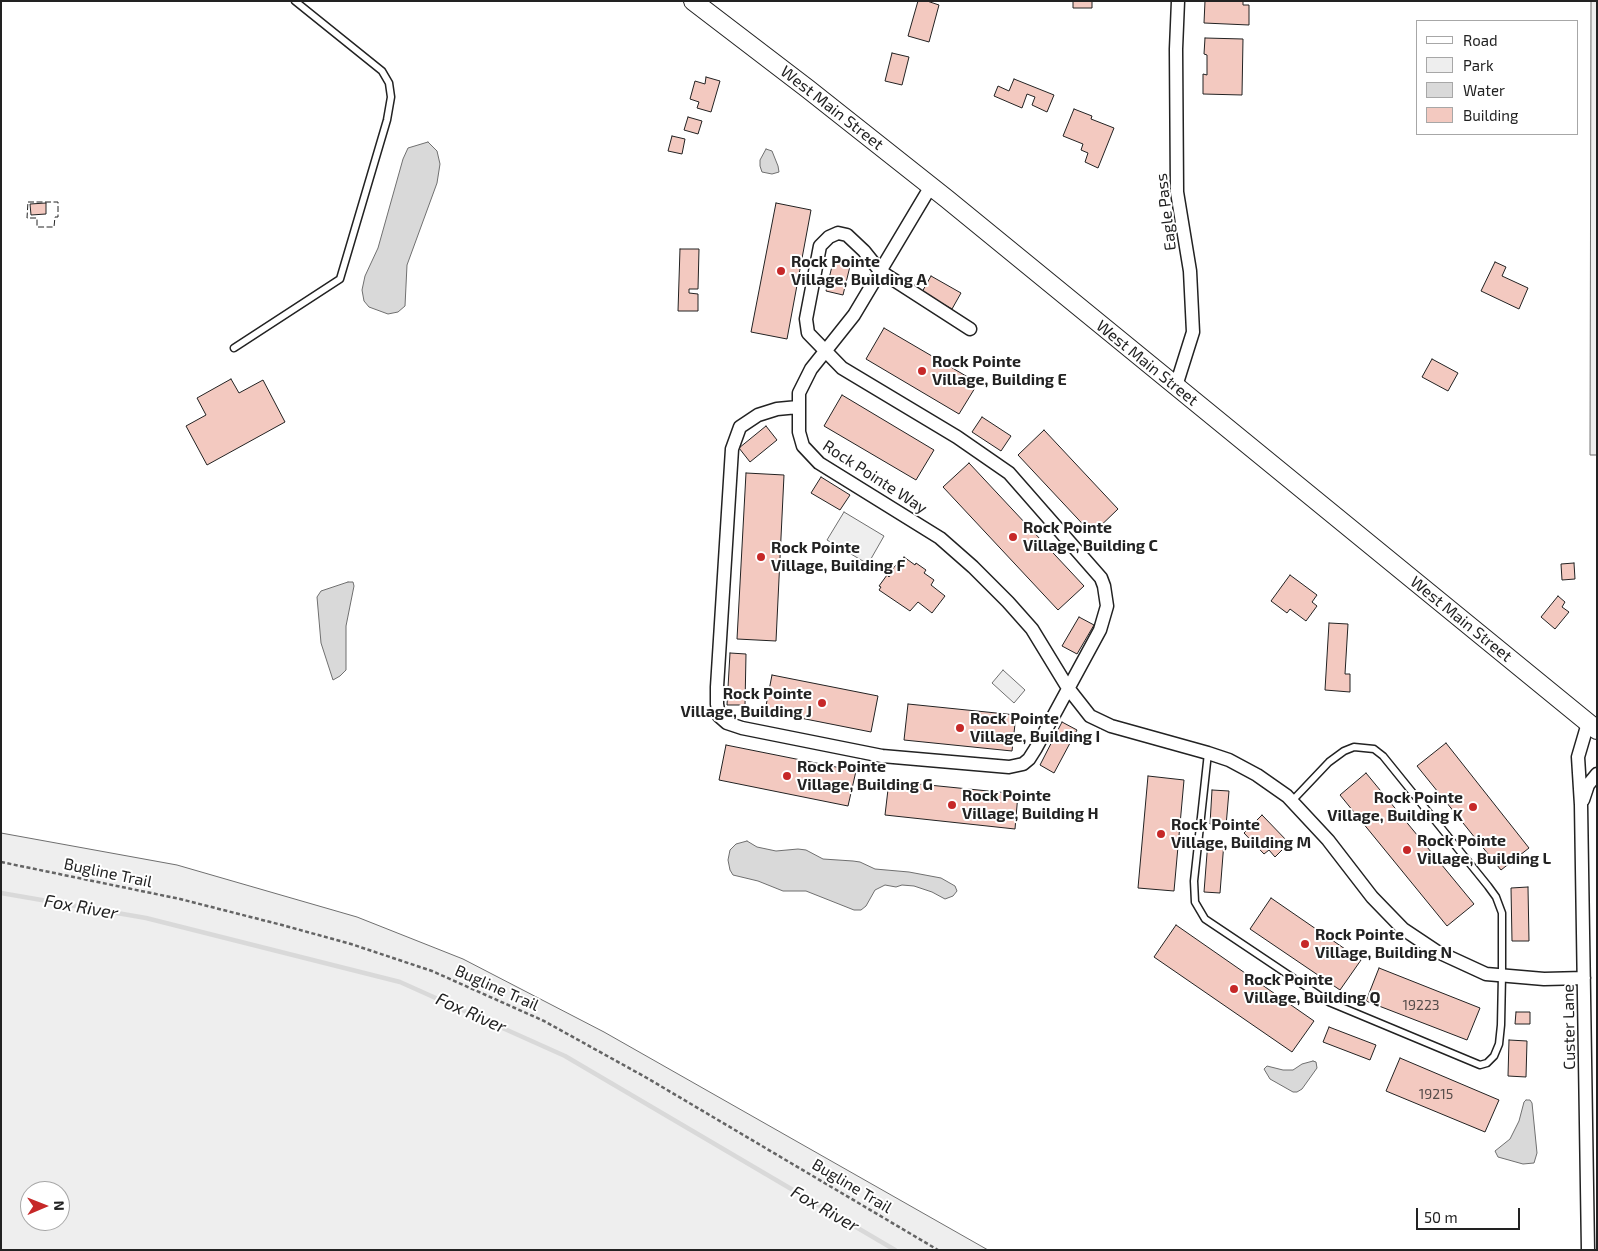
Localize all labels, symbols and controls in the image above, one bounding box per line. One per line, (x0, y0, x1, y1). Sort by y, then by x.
legend (1416, 20, 1578, 135)
text: Road (1463, 31, 1498, 49)
text: Park (1463, 56, 1494, 74)
street label: West Main Street (777, 62, 887, 154)
text: Water (1463, 81, 1505, 99)
text: Building (1463, 106, 1518, 124)
street label: Eagle Pass (1152, 172, 1180, 252)
place label: Rock Pointe Village, Building A (791, 252, 927, 290)
marker: Rock Pointe Village, Building A (775, 265, 787, 277)
street label: West Main Street (1092, 316, 1202, 410)
place label: Rock Pointe Village, Building E (932, 352, 1067, 390)
marker: Rock Pointe Village, Building E (916, 365, 928, 377)
street label: Rock Pointe Way (819, 436, 931, 518)
place label: Rock Pointe Village, Building C (1023, 518, 1158, 556)
marker: Rock Pointe Village, Building C (1007, 531, 1019, 543)
place label: Rock Pointe Village, Building F (771, 538, 905, 576)
marker: Rock Pointe Village, Building F (755, 551, 767, 563)
street label: West Main Street (1406, 572, 1516, 666)
place label: Rock Pointe Village, Building J (680, 684, 812, 722)
marker: Rock Pointe Village, Building J (816, 697, 828, 709)
place label: Rock Pointe Village, Building I (970, 709, 1100, 747)
marker: Rock Pointe Village, Building I (954, 722, 966, 734)
place label: Rock Pointe Village, Building G (797, 757, 933, 795)
marker: Rock Pointe Village, Building G (781, 770, 793, 782)
place label: Rock Pointe Village, Building H (962, 786, 1099, 824)
place label: Rock Pointe Village, Building K (1327, 788, 1463, 826)
marker: Rock Pointe Village, Building H (946, 799, 958, 811)
marker: Rock Pointe Village, Building K (1467, 801, 1479, 813)
place label: Rock Pointe Village, Building M (1171, 815, 1311, 853)
marker: Rock Pointe Village, Building M (1155, 828, 1167, 840)
place label: Rock Pointe Village, Building L (1417, 831, 1551, 869)
marker: Rock Pointe Village, Building L (1401, 844, 1413, 856)
street label: Bugline Trail (62, 854, 154, 892)
water label: Fox River (42, 890, 120, 924)
place label: Rock Pointe Village, Building N (1315, 925, 1452, 963)
marker: Rock Pointe Village, Building N (1299, 938, 1311, 950)
street label: Bugline Trail (452, 961, 542, 1015)
place label: Rock Pointe Village, Building Q (1244, 970, 1381, 1008)
marker: Rock Pointe Village, Building Q (1228, 983, 1240, 995)
street label: Custer Lane (1559, 984, 1579, 1070)
water label: Fox River (432, 988, 510, 1038)
house number: 19223 (1402, 997, 1440, 1013)
house number: 19215 (1419, 1086, 1453, 1102)
street label: Bugline Trail (809, 1155, 895, 1217)
north arrow (20, 1181, 70, 1231)
water label: Fox River (787, 1181, 863, 1237)
scale bar (1418, 1198, 1522, 1230)
text: N (51, 1201, 68, 1211)
text: 50 m (1424, 1208, 1458, 1226)

